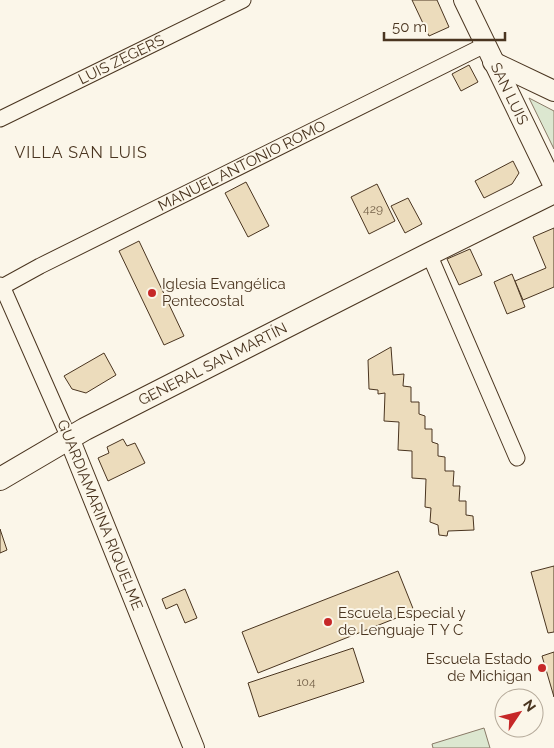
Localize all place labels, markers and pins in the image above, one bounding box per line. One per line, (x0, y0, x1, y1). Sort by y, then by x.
place label: Iglesia Evangélica Pentecostal (162, 275, 286, 310)
marker: Iglesia Evangélica Pentecostal (146, 287, 158, 299)
place label: Escuela Especial y de Lenguaje T Y C (338, 604, 466, 639)
marker: Escuela Especial y de Lenguaje T Y C (322, 616, 334, 628)
place label: Escuela Estado de Michigan (426, 650, 532, 685)
marker: Escuela Estado de Michigan (536, 662, 548, 674)

